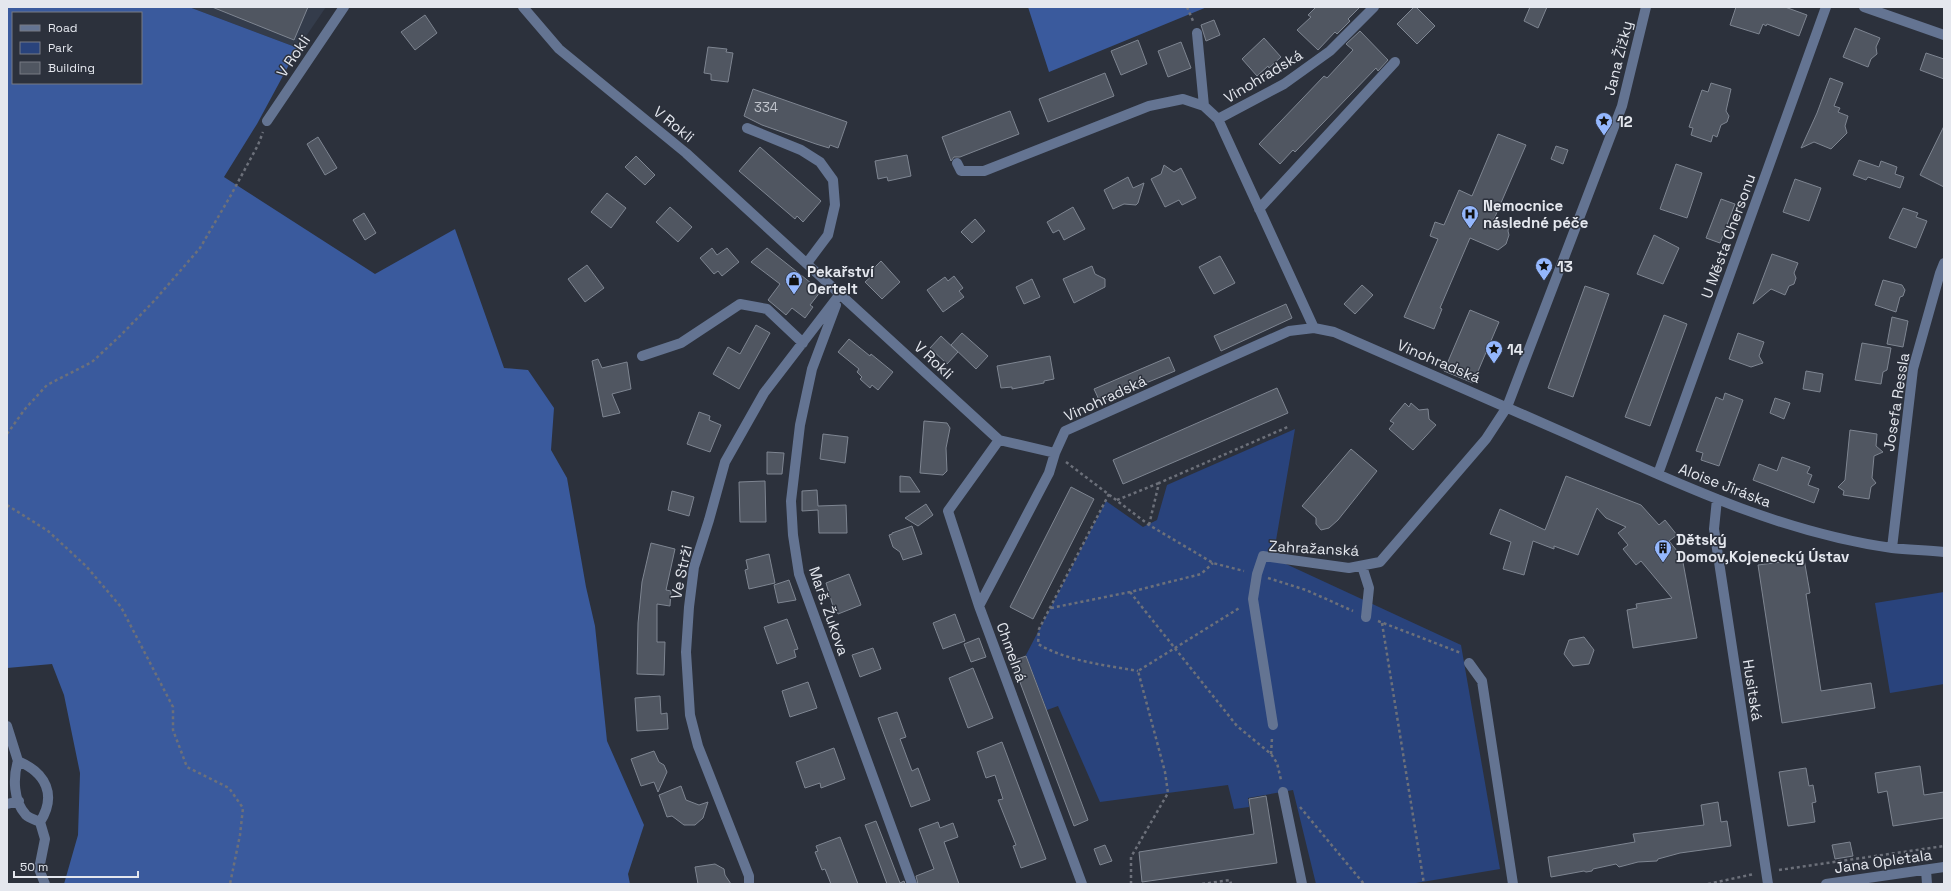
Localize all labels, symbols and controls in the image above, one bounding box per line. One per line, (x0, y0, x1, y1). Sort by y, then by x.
legend (12, 12, 142, 84)
street label: Jana Žižky (1600, 19, 1636, 97)
text: Road (48, 20, 77, 36)
street label: V Rokli (272, 31, 314, 81)
text: Park (48, 40, 73, 56)
street label: Vinohradská (1220, 45, 1306, 107)
text: Building (48, 60, 95, 76)
house number: 334 (754, 99, 778, 116)
street label: V Rokli (650, 102, 698, 146)
place icon: 12 (1594, 111, 1614, 136)
place label: 12 (1617, 112, 1633, 131)
street label: U Města Chersonu (1697, 171, 1759, 301)
place label: Nemocnice následné péče (1483, 196, 1589, 232)
hospital icon: Nemocnice následné péče (1460, 204, 1480, 229)
place icon: 13 (1534, 256, 1554, 281)
place label: 13 (1557, 257, 1573, 276)
place label: Pekařství Oertelt (807, 262, 875, 298)
shop icon: Pekařství Oertelt (784, 270, 804, 295)
street label: Vinohradská (1395, 335, 1484, 387)
street label: V Rokli (910, 337, 958, 383)
place icon: 14 (1484, 339, 1504, 364)
place label: 14 (1507, 340, 1524, 359)
street label: Josefa Ressla (1879, 351, 1913, 453)
street label: Vinohradská (1061, 371, 1149, 425)
street label: Aloise Jiráska (1676, 459, 1774, 512)
place label: Dětský Domov,Kojenecký Ústav (1676, 530, 1849, 566)
street label: Zahražanská (1268, 536, 1360, 560)
building icon: Dětský Domov,Kojenecký Ústav (1653, 538, 1673, 563)
street label: Ve Strži (666, 543, 696, 601)
street label: Marš. Žukova (805, 564, 853, 658)
street label: Chmelná (992, 620, 1032, 685)
street label: Husitská (1739, 658, 1767, 722)
street label: Jana Opletala (1833, 845, 1933, 877)
scale bar (14, 853, 138, 879)
text: 50 m (20, 859, 48, 875)

